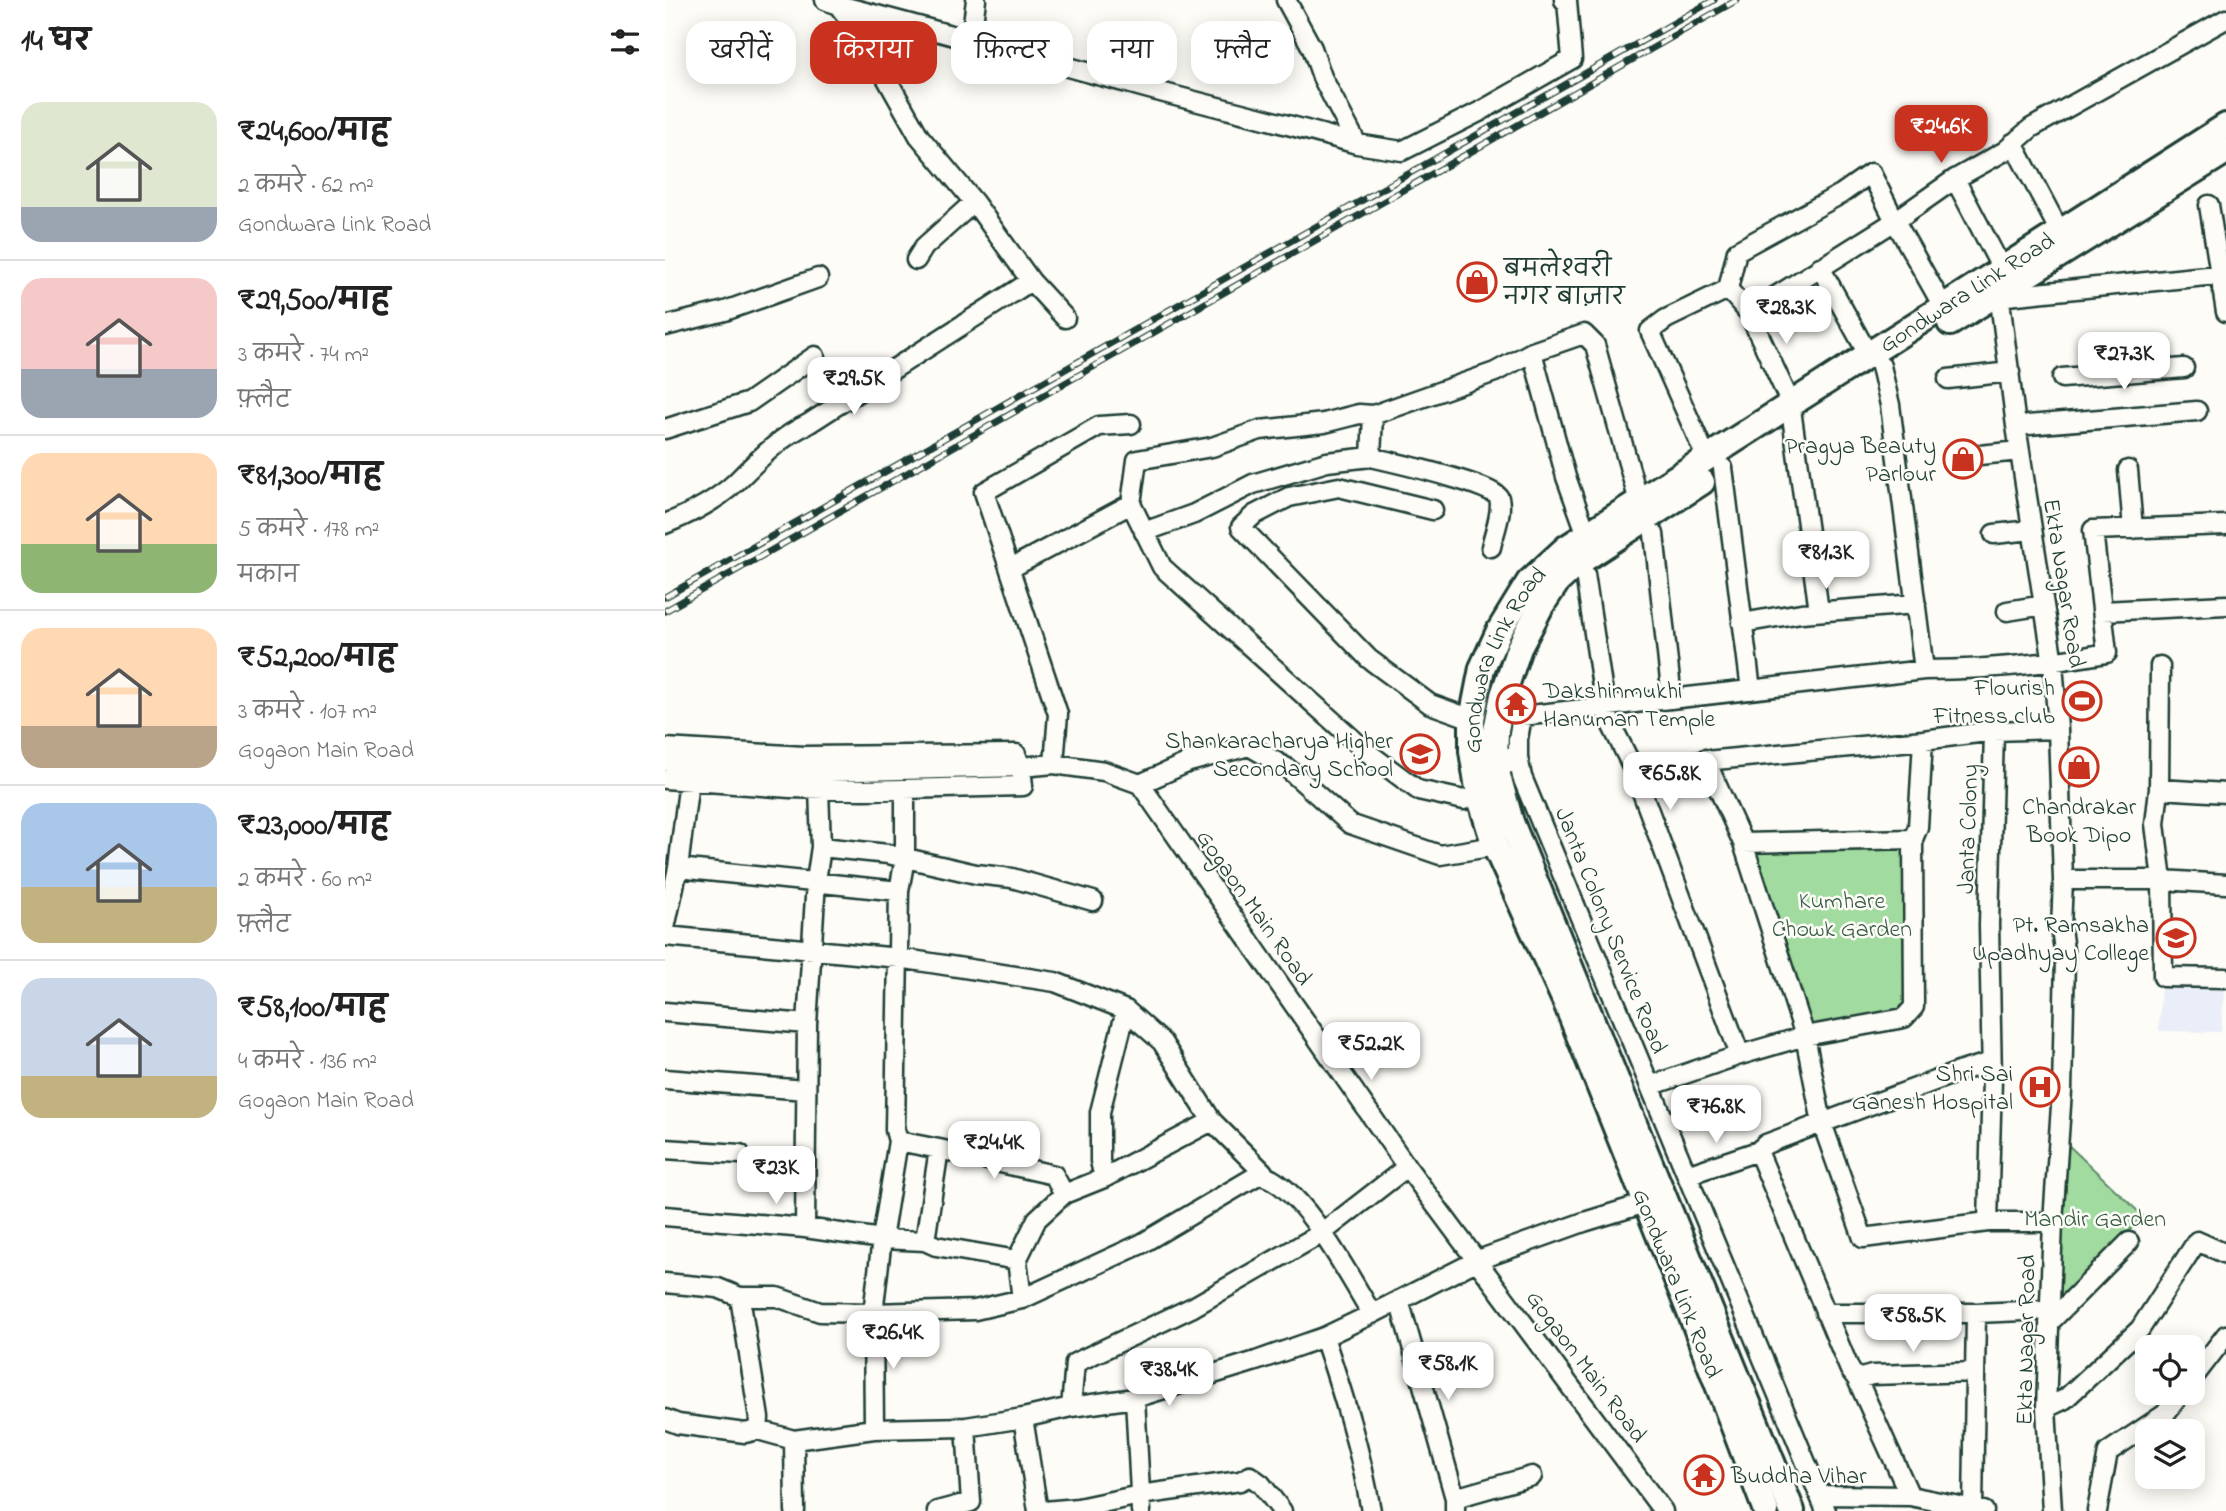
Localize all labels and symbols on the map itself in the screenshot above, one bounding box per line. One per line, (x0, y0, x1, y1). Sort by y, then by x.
pin: ₹24.6K (1884, 106, 1998, 165)
street label: Gondwara Link Road (1873, 225, 2063, 363)
place label: बमलेश्वरी नगर बाज़ार (1502, 248, 1627, 316)
shop icon: बमलेश्वरी नगर बाज़ार (1456, 261, 1498, 303)
pin: ₹28.3K (1729, 286, 1843, 346)
pin: ₹27.3K (2067, 332, 2181, 392)
pin: ₹29.5K (797, 358, 911, 417)
place label: Pragya Beauty Parlour (1785, 430, 1937, 493)
shop icon: Pragya Beauty Parlour (1942, 438, 1984, 480)
street label: Ekta Nagar Road (2032, 496, 2093, 671)
pin: ₹81.3K (1769, 532, 1883, 591)
street label: Gondwara Link Road (1457, 559, 1556, 753)
place label: Flourish Fitness club (1932, 672, 2055, 735)
place label: Dakshinmukhi Hanuman Temple (1542, 675, 1715, 738)
sports icon: Flourish Fitness club (2061, 680, 2103, 722)
temple icon: Dakshinmukhi Hanuman Temple (1495, 683, 1537, 725)
place label: Shankaracharya Higher Secondary School (1165, 725, 1394, 789)
school or university icon: Shankaracharya Higher Secondary School (1399, 733, 1441, 775)
shop icon: Chandrakar Book Dipo (2058, 746, 2100, 788)
pin: ₹65.8K (1613, 752, 1727, 812)
street label: Janta Colony (1950, 763, 1990, 895)
place label: Chandrakar Book Dipo (2022, 791, 2137, 854)
street label: Janta Colony Service Road (1543, 802, 1675, 1060)
street label: Gogaon Main Road (1186, 823, 1320, 994)
park label: Kumhare Chowk Garden (1772, 885, 1912, 948)
place label: Pt. Ramsakha Upadhyay College (1972, 909, 2149, 973)
school or university icon: Pt. Ramsakha Upadhyay College (2155, 917, 2197, 959)
pin: ₹52.2K (1314, 1023, 1428, 1082)
place label: Shri Sai Ganesh Hospital (1852, 1058, 2013, 1121)
hospital icon: Shri Sai Ganesh Hospital (2019, 1066, 2061, 1108)
pin: ₹76.8K (1659, 1086, 1773, 1145)
pin: ₹24.4K (937, 1122, 1051, 1181)
pin: ₹23K (735, 1146, 817, 1206)
street label: Gondwara Link Road (1622, 1184, 1730, 1384)
park label: Mandir Garden (2024, 1203, 2166, 1238)
street label: Ekta Nagar Road (2009, 1254, 2046, 1426)
street label: Gogaon Main Road (1516, 1284, 1654, 1452)
pin: ₹58.5K (1856, 1294, 1970, 1354)
pin: ₹26.4K (836, 1312, 950, 1371)
pin: ₹58.1K (1391, 1342, 1505, 1402)
pin: ₹38.4K (1112, 1348, 1226, 1408)
temple icon: Buddha Vihar (1683, 1454, 1725, 1496)
place label: Buddha Vihar (1730, 1460, 1867, 1495)

